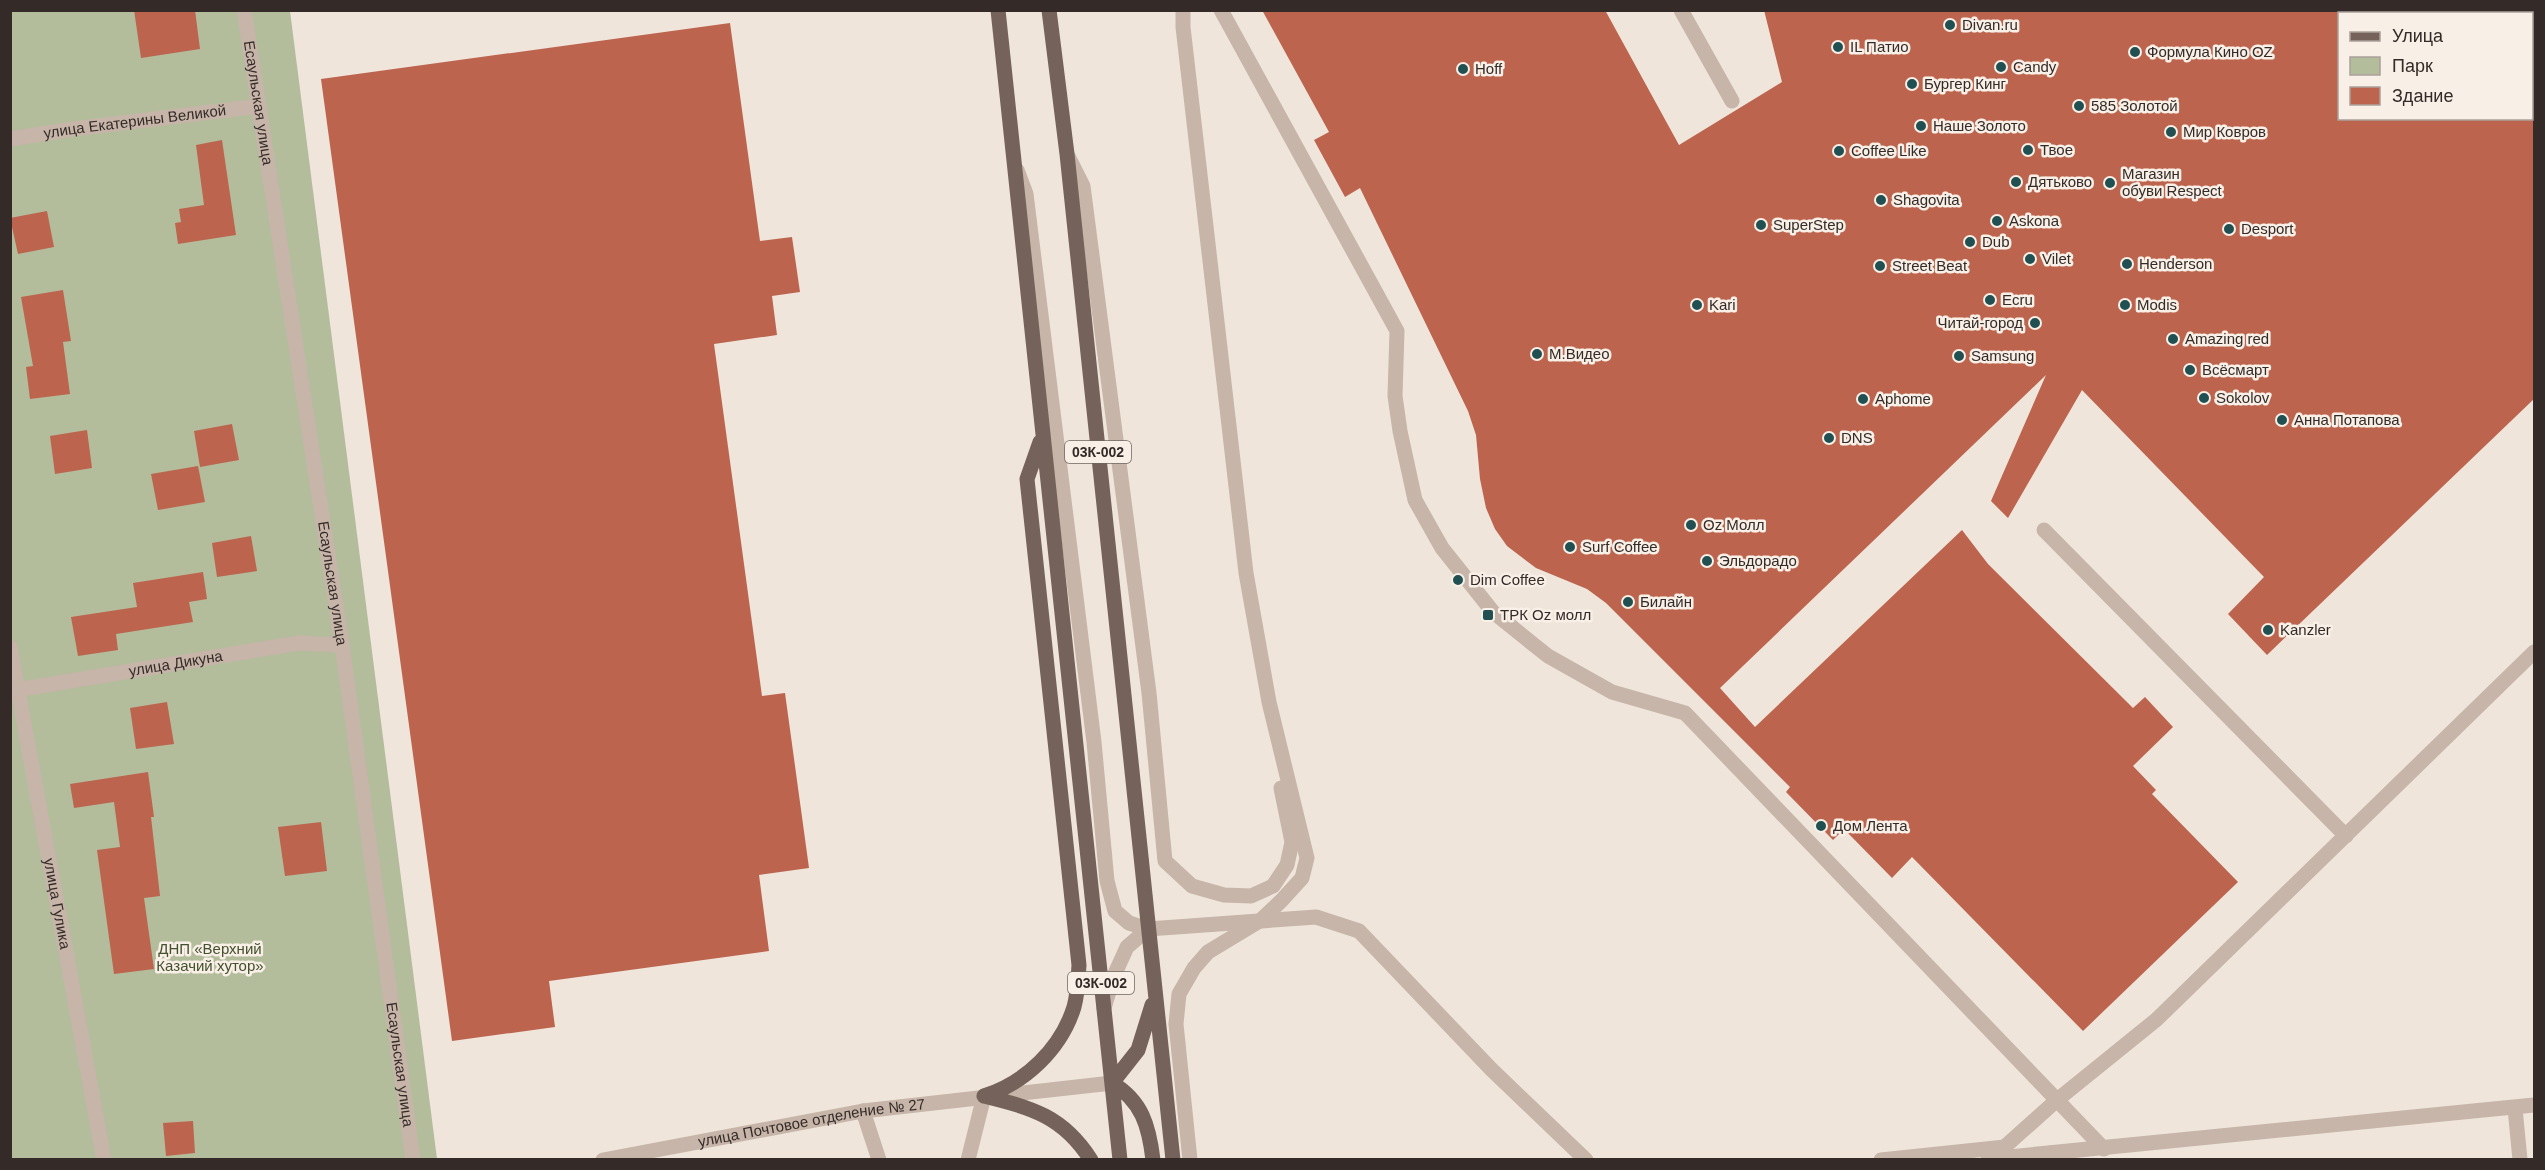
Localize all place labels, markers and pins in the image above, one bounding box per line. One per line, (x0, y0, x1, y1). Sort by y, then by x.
place label: Divan.ru (1962, 16, 2018, 33)
marker: Divan.ru (1943, 18, 1957, 32)
place label: IL Патио (1850, 38, 1909, 55)
marker: IL Патио (1831, 40, 1845, 54)
place label: Формула Кино OZ (2147, 43, 2273, 60)
marker: Формула Кино OZ (2128, 45, 2142, 59)
place label: Candy (2013, 58, 2057, 75)
place label: Hoff (1475, 60, 1503, 77)
marker: Candy (1994, 60, 2008, 74)
marker: Hoff (1456, 62, 1470, 76)
place label: Бургер Кинг (1924, 75, 2007, 92)
marker: Бургер Кинг (1905, 77, 1919, 91)
place label: 585 Золотой (2091, 97, 2178, 114)
marker: 585 Золотой (2072, 99, 2086, 113)
place label: Наше Золото (1933, 117, 2026, 134)
marker: Наше Золото (1914, 119, 1928, 133)
place label: Мир Ковров (2183, 123, 2266, 140)
marker: Мир Ковров (2164, 125, 2178, 139)
place label: Твое (2040, 141, 2073, 158)
place label: Coffee Like (1851, 142, 1927, 159)
marker: Твое (2021, 143, 2035, 157)
marker: Coffee Like (1832, 144, 1846, 158)
place label: Магазин обуви Respect (2122, 165, 2222, 199)
place label: Дятьково (2028, 173, 2092, 190)
marker: Дятьково (2009, 175, 2023, 189)
marker: Магазин обуви Respect (2103, 176, 2117, 190)
place label: Shagovita (1893, 191, 1960, 208)
marker: Shagovita (1874, 193, 1888, 207)
place label: Askona (2009, 212, 2060, 229)
marker: Askona (1990, 214, 2004, 228)
place label: SuperStep (1773, 216, 1844, 233)
marker: SuperStep (1754, 218, 1768, 232)
place label: Desport (2241, 220, 2294, 237)
marker: Desport (2222, 222, 2236, 236)
place label: Dub (1982, 233, 2010, 250)
marker: Dub (1963, 235, 1977, 249)
place label: Vilet (2042, 250, 2072, 267)
marker: Vilet (2023, 252, 2037, 266)
place label: Henderson (2139, 255, 2212, 272)
place label: Street Beat (1892, 257, 1968, 274)
marker: Henderson (2120, 257, 2134, 271)
marker: Street Beat (1873, 259, 1887, 273)
place label: Ecru (2002, 291, 2033, 308)
marker: Ecru (1983, 293, 1997, 307)
place label: Kari (1709, 296, 1736, 313)
place label: Modis (2137, 296, 2177, 313)
marker: Kari (1690, 298, 1704, 312)
marker: Modis (2118, 298, 2132, 312)
place label: Читай-город (1938, 314, 2023, 331)
marker: Читай-город (2028, 316, 2042, 330)
place label: Amazing red (2185, 330, 2269, 347)
marker: Amazing red (2166, 332, 2180, 346)
place label: М.Видео (1549, 345, 1609, 362)
marker: М.Видео (1530, 347, 1544, 361)
place label: Samsung (1971, 347, 2034, 364)
marker: Samsung (1952, 349, 1966, 363)
place label: Всёсмарт (2202, 361, 2269, 378)
marker: Всёсмарт (2183, 363, 2197, 377)
place label: Sokolov (2216, 389, 2270, 406)
place label: Aphome (1875, 390, 1931, 407)
marker: Sokolov (2197, 391, 2211, 405)
marker: Aphome (1856, 392, 1870, 406)
place label: Анна Потапова (2294, 411, 2400, 428)
marker: Анна Потапова (2275, 413, 2289, 427)
place label: DNS (1841, 429, 1873, 446)
marker: DNS (1822, 431, 1836, 445)
place label: Oz Молл (1703, 516, 1765, 533)
marker: Oz Молл (1684, 518, 1698, 532)
place label: Surf Coffee (1582, 538, 1658, 555)
marker: Surf Coffee (1563, 540, 1577, 554)
place label: Эльдорадо (1719, 552, 1797, 569)
marker: Эльдорадо (1700, 554, 1714, 568)
place label: Dim Coffee (1470, 571, 1545, 588)
marker: Dim Coffee (1451, 573, 1465, 587)
place label: Билайн (1640, 593, 1692, 610)
marker: Билайн (1621, 595, 1635, 609)
place label: ТРК Oz молл (1500, 606, 1591, 623)
marker: ТРК Oz молл (1481, 608, 1495, 622)
place label: Kanzler (2280, 621, 2331, 638)
marker: Kanzler (2261, 623, 2275, 637)
place label: Дом Лента (1833, 817, 1908, 834)
marker: Дом Лента (1814, 819, 1828, 833)

